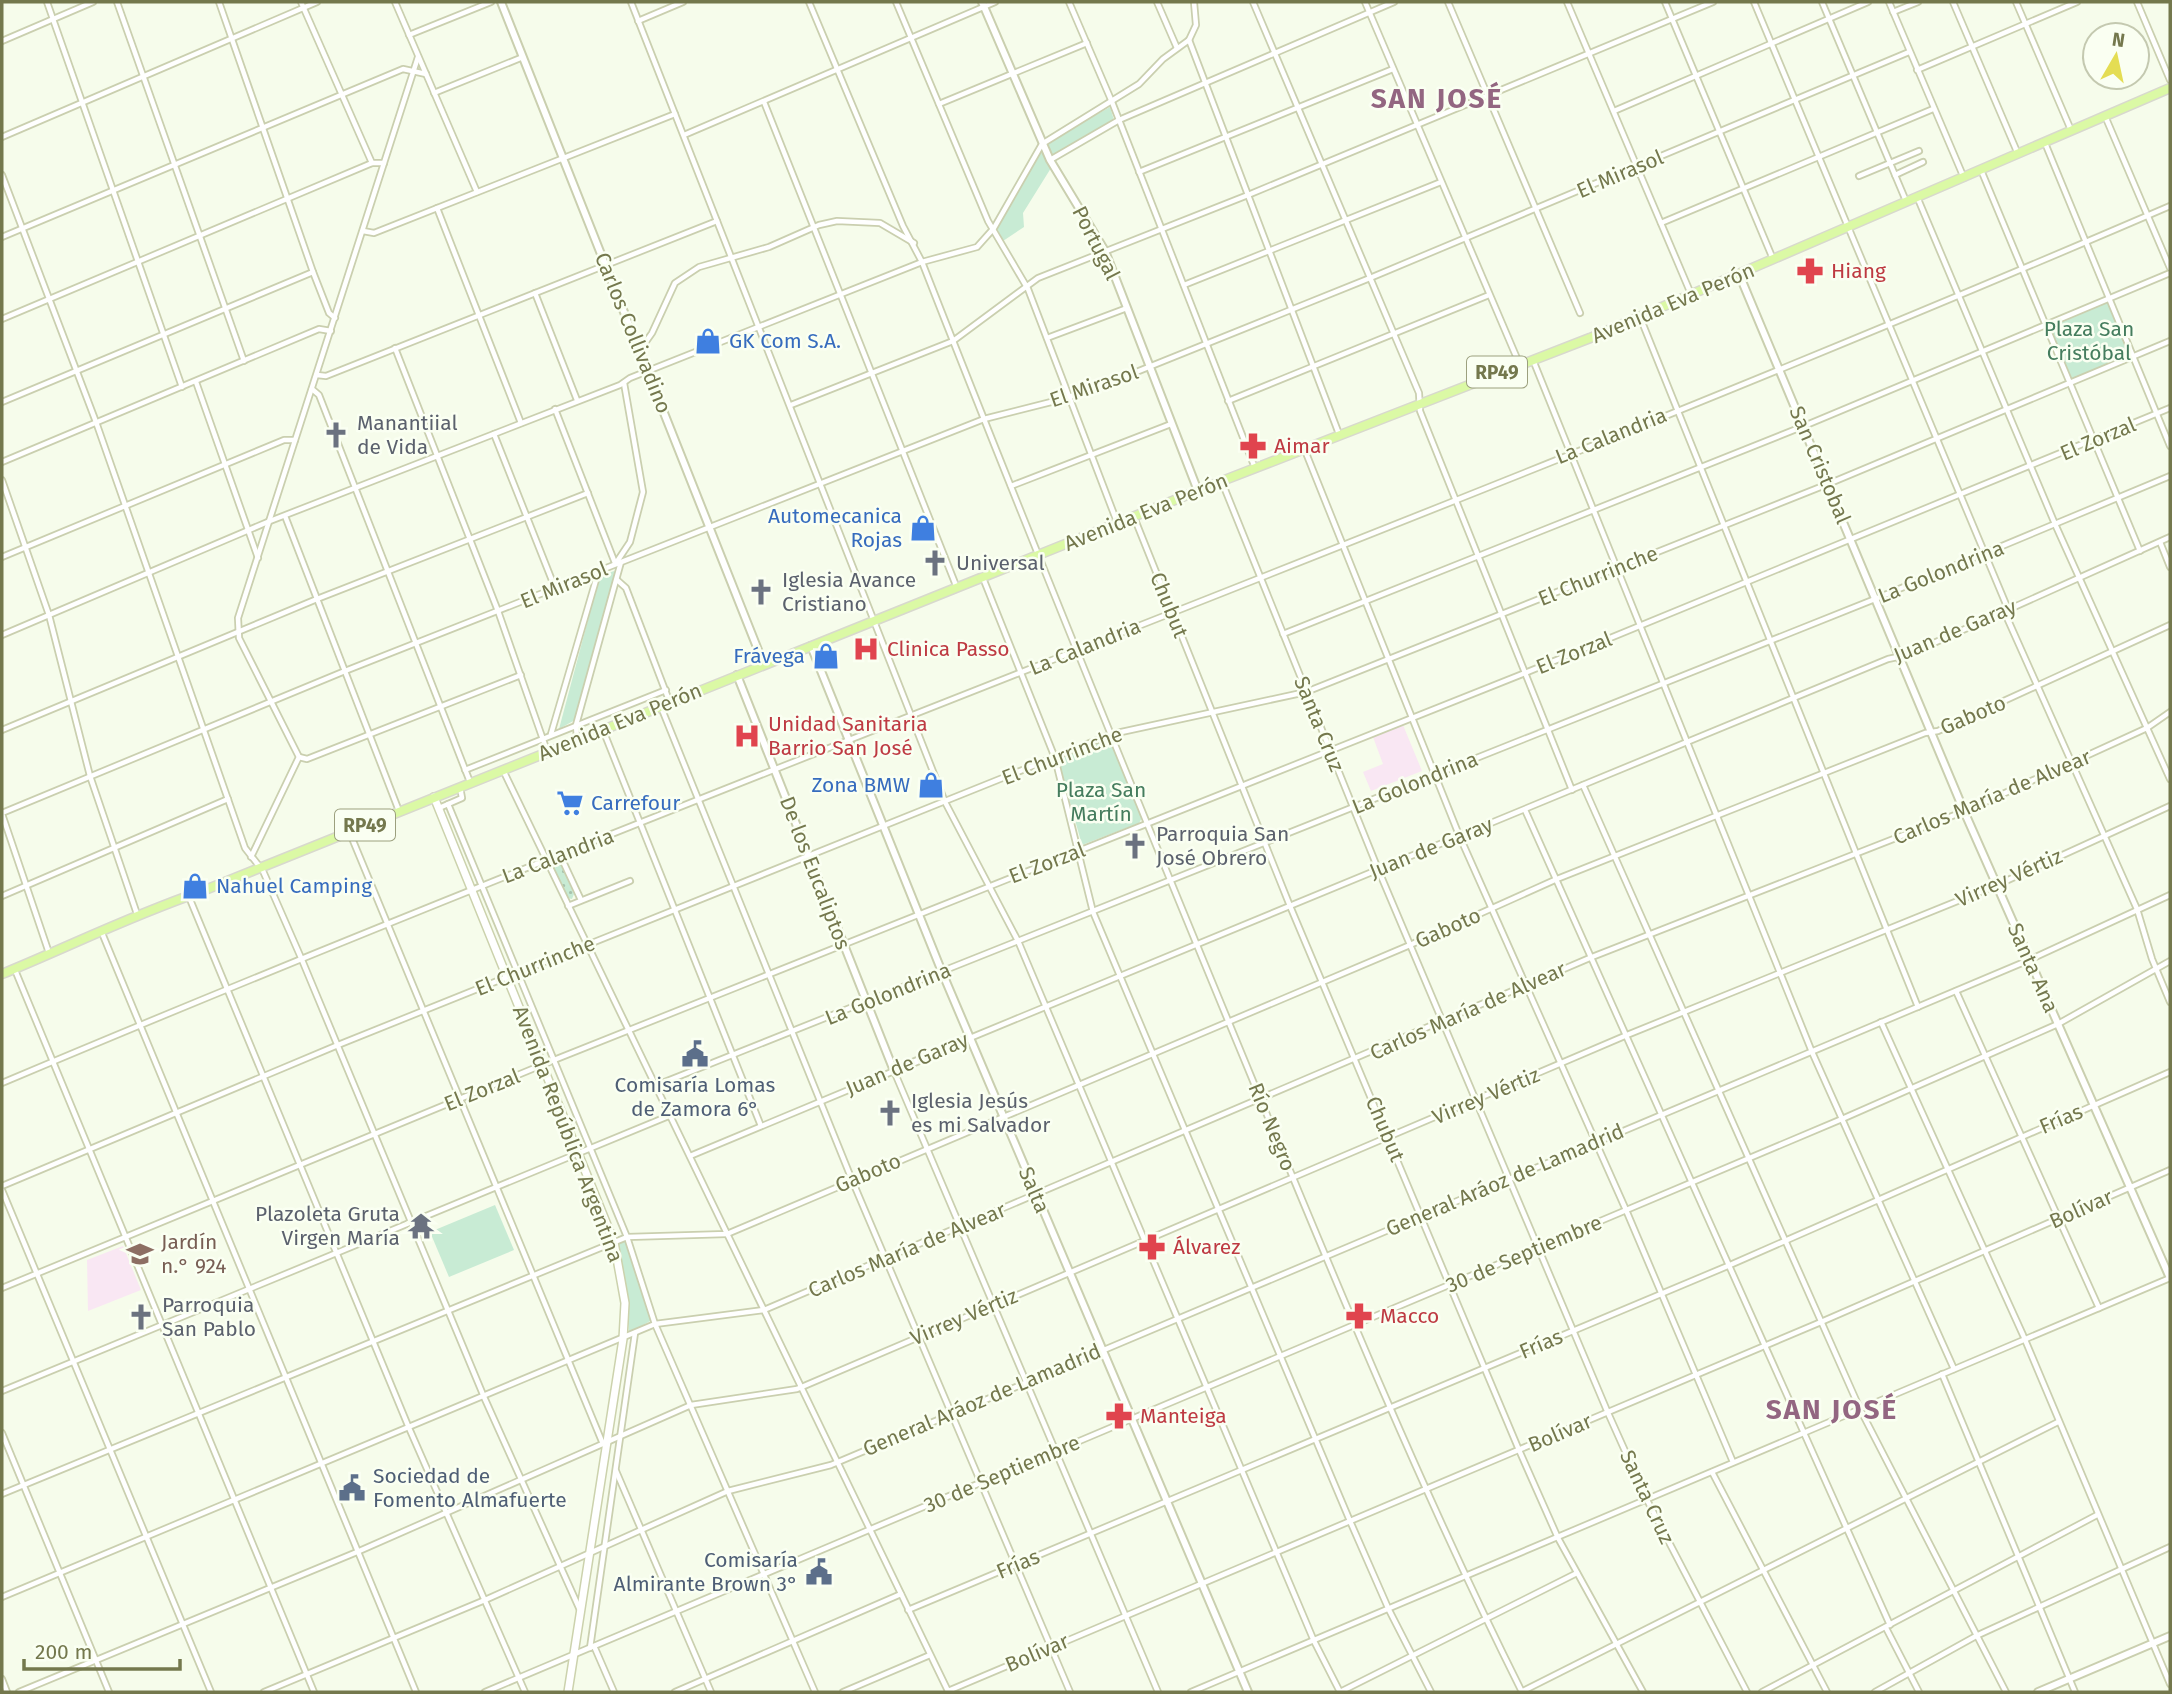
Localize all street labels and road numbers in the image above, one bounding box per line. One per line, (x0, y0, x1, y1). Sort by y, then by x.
street label: El Mirasol (1573, 144, 1667, 204)
street label: Portugal (1066, 202, 1126, 284)
street label: Carlos Collivadino (589, 249, 677, 417)
street label: Avenida Eva Perón (1588, 257, 1758, 349)
road number: RP49 (1467, 356, 1527, 388)
street label: El Mirasol (1046, 359, 1142, 413)
street label: La Calandria (1552, 402, 1670, 470)
street label: San Cristobal (1784, 402, 1856, 528)
street label: El Zorzal (2056, 411, 2140, 467)
street label: Avenida Eva Perón (1060, 467, 1232, 557)
street label: La Golondrina (1874, 535, 2008, 609)
street label: El Churrinche (1534, 540, 1662, 612)
street label: El Mirasol (517, 556, 611, 614)
street label: Chubut (1144, 568, 1194, 642)
street label: Juan de Garay (1890, 593, 2021, 669)
street label: La Calandria (1026, 613, 1144, 681)
street label: El Zorzal (1532, 626, 1616, 680)
street label: Santa Cruz (1288, 673, 1350, 775)
street label: Avenida Eva Perón (534, 677, 706, 767)
street label: Gaboto (1936, 690, 2010, 740)
street label: El Churrinche (998, 721, 1126, 791)
street label: Carlos María de Alvear (1889, 744, 2095, 850)
street label: La Golondrina (1348, 746, 1482, 820)
street label: De los Eucaliptos (774, 793, 856, 954)
road number: RP49 (335, 810, 395, 840)
street label: Juan de Garay (1365, 811, 1497, 885)
street label: La Calandria (498, 823, 618, 889)
street label: El Zorzal (1005, 837, 1089, 889)
street label: Virrey Vértiz (1952, 843, 2066, 913)
street label: Gaboto (1411, 902, 1485, 954)
street label: Santa Ana (2002, 919, 2064, 1017)
street label: El Churrinche (471, 930, 599, 1002)
street label: Carlos María de Alvear (1366, 956, 1570, 1066)
street label: La Golondrina (821, 957, 955, 1031)
street label: Avenida República Argentina (507, 1002, 629, 1266)
street label: Juan de Garay (842, 1026, 973, 1102)
street label: Virrey Vértiz (1429, 1062, 1543, 1130)
street label: El Zorzal (440, 1063, 524, 1117)
street label: Río Negro (1243, 1079, 1301, 1175)
street label: Chubut (1360, 1092, 1410, 1166)
street label: Frías (2035, 1098, 2087, 1140)
street label: General Aráoz de Lamadrid (1382, 1118, 1628, 1242)
street label: Gaboto (831, 1148, 905, 1198)
street label: Salta (1013, 1163, 1055, 1217)
street label: Bolívar (2045, 1184, 2117, 1234)
street label: Carlos María de Alvear (804, 1197, 1010, 1303)
street label: 30 de Septiembre (1442, 1209, 1606, 1299)
street label: Virrey Vértiz (907, 1283, 1021, 1351)
street label: Frías (1515, 1323, 1567, 1365)
street label: General Aráoz de Lamadrid (859, 1338, 1105, 1462)
street label: Bolívar (1524, 1408, 1596, 1458)
street label: 30 de Septiembre (920, 1429, 1084, 1519)
street label: Santa Cruz (1614, 1446, 1680, 1548)
street label: Frías (992, 1543, 1044, 1585)
street label: Bolívar (1001, 1628, 1073, 1678)

